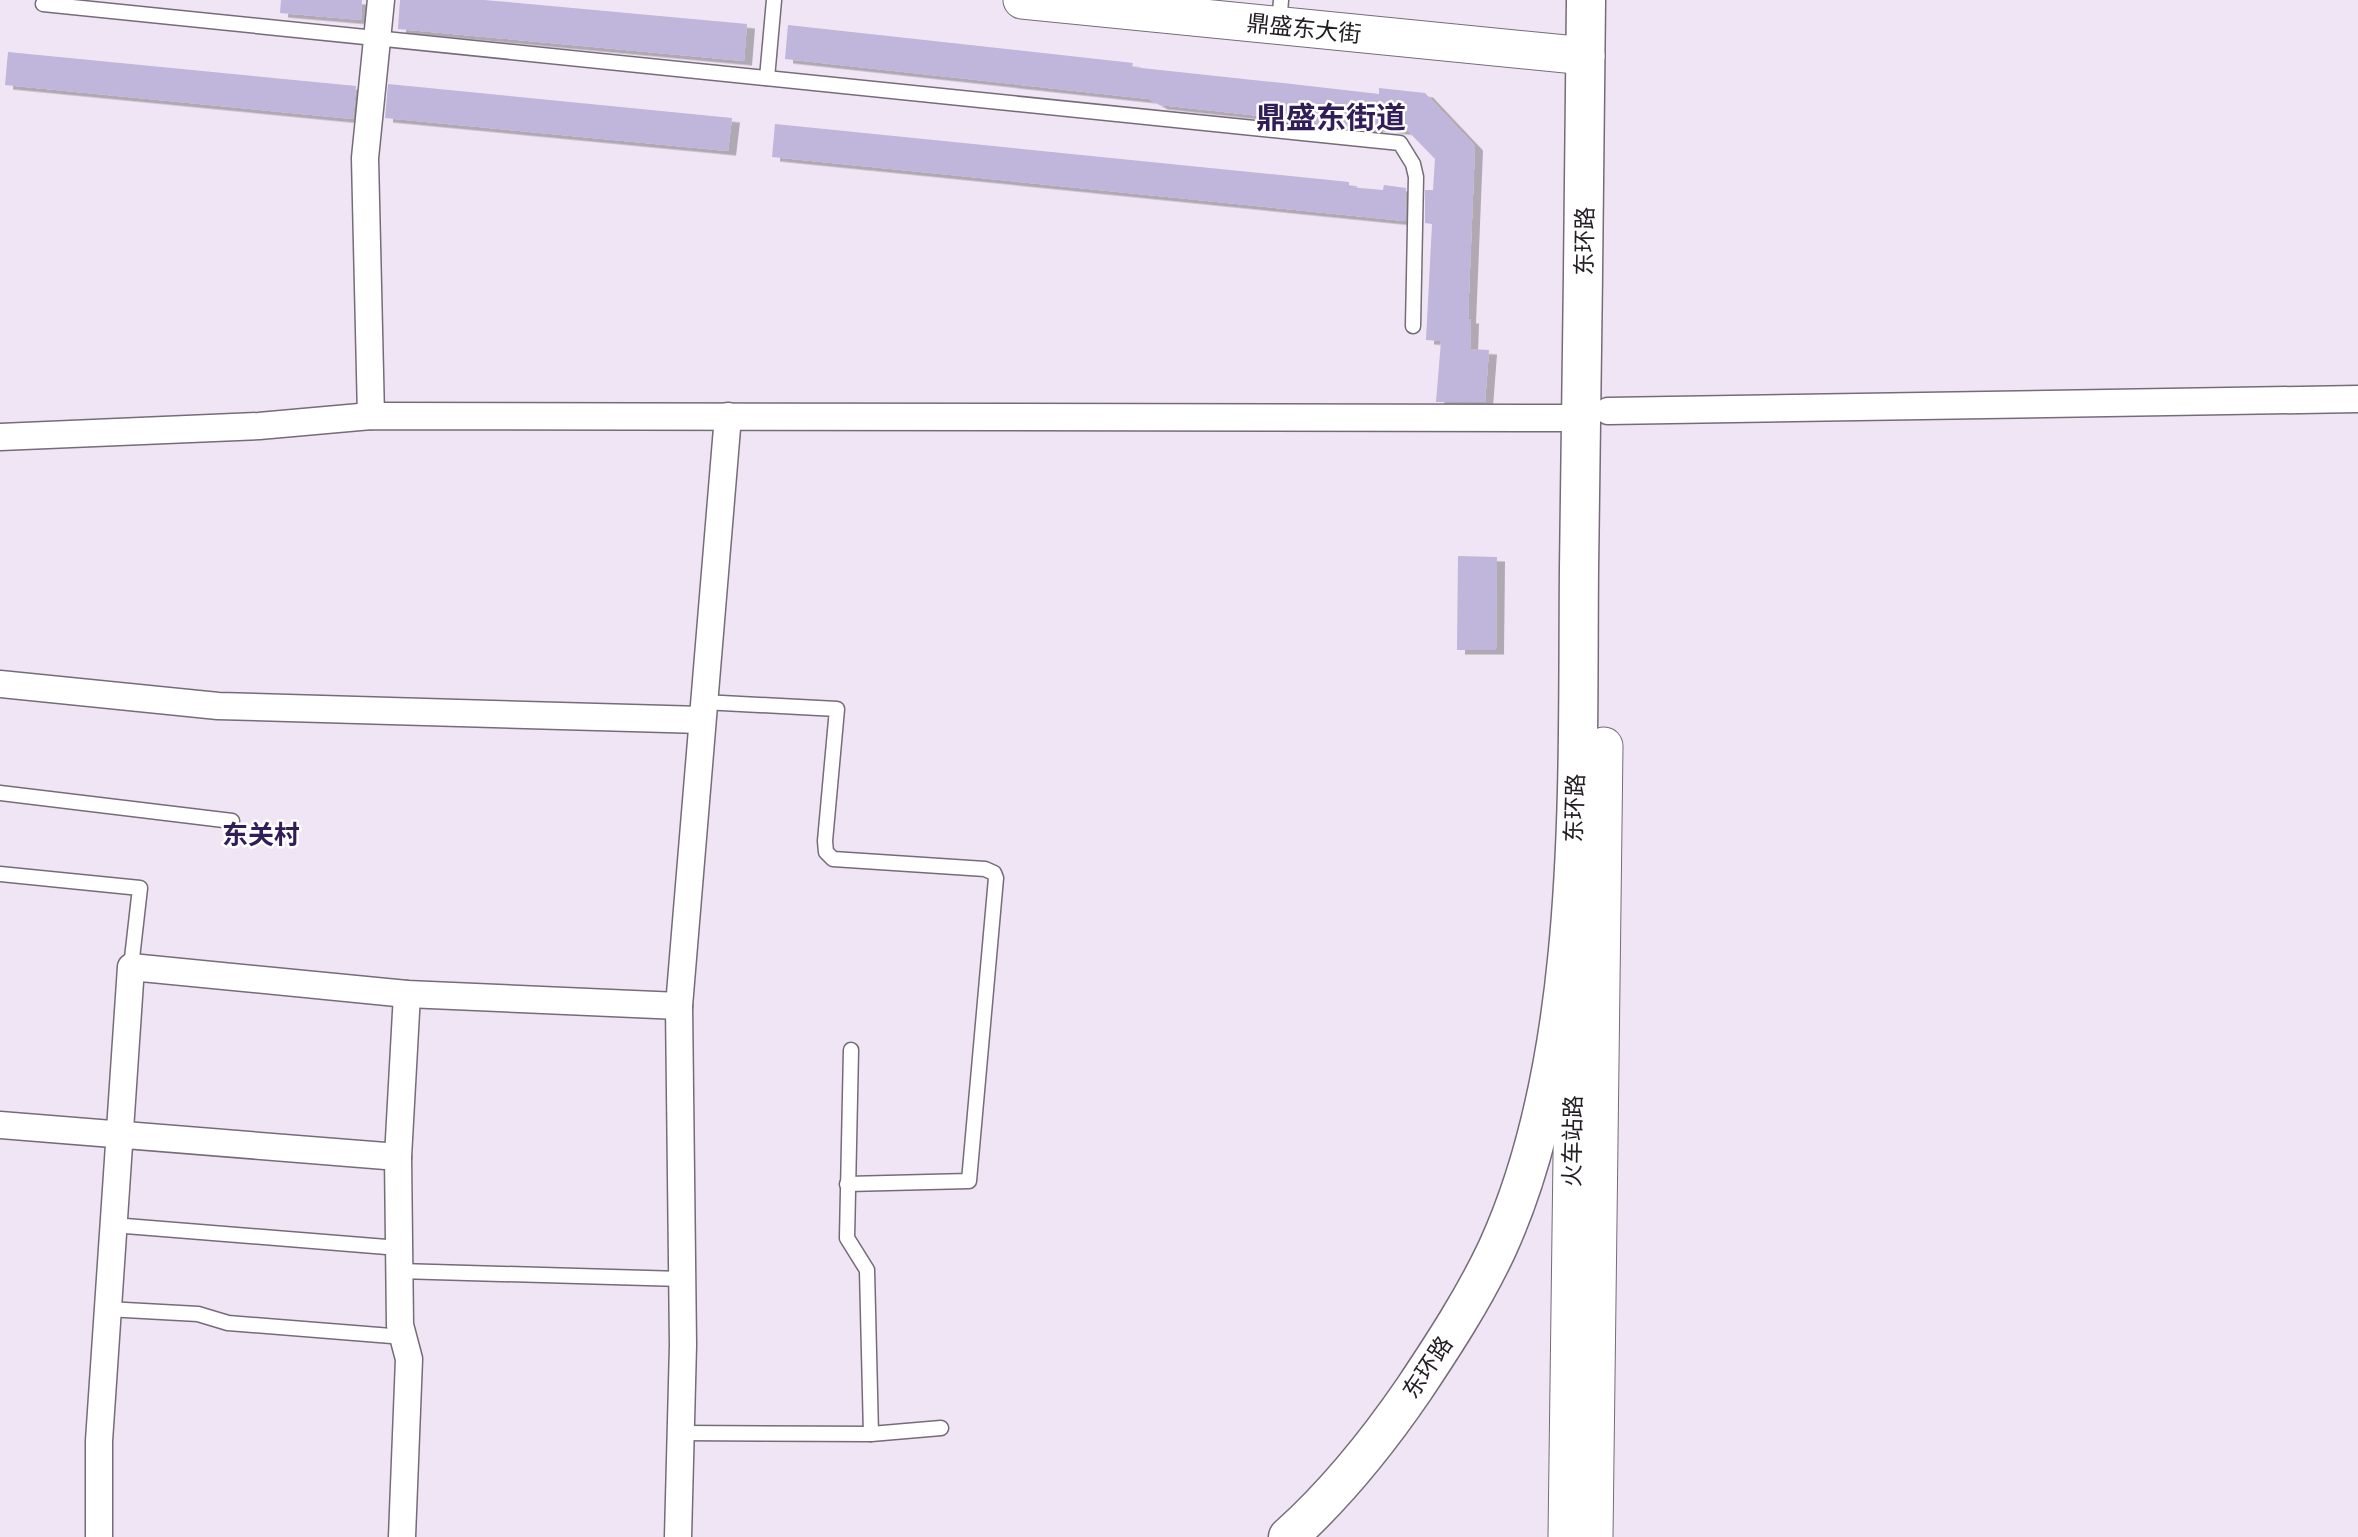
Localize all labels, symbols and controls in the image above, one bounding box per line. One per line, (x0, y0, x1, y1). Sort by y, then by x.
street label: 鼎盛东大街 (1245, 8, 1363, 48)
district label: 鼎盛东街道 (1256, 97, 1406, 136)
street label: 东环路 (1569, 206, 1599, 276)
street label: 东环路 (1558, 773, 1590, 843)
district label: 东关村 (222, 818, 300, 851)
street label: 火车站路 (1557, 1095, 1587, 1187)
street label: 东环路 (1396, 1330, 1458, 1404)

